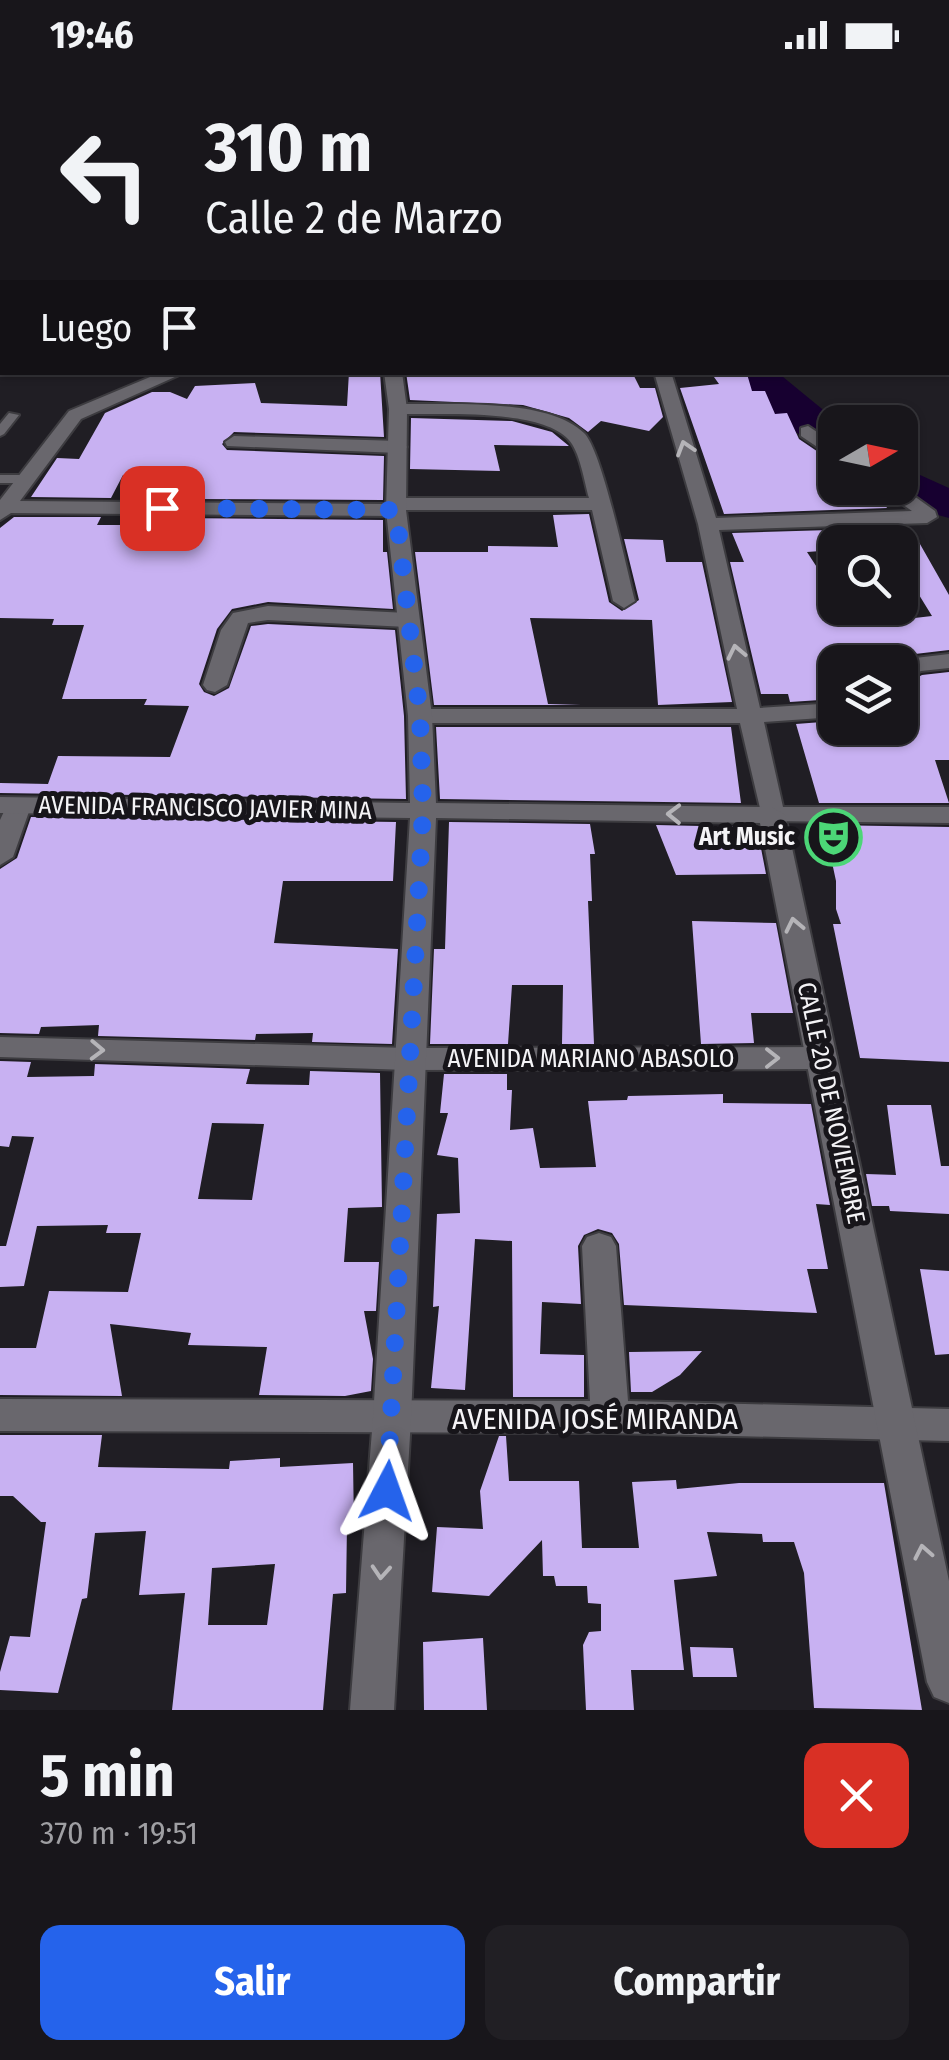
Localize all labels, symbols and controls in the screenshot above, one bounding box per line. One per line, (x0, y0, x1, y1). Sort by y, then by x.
text: 19:46 (50, 12, 134, 58)
text: 310 m (205, 106, 373, 190)
icon: left (40, 110, 170, 240)
text: Calle 2 de Marzo (205, 191, 503, 245)
icon: arrive (152, 300, 207, 355)
text: Luego (40, 305, 132, 351)
north arrow (818, 405, 918, 505)
map controls (818, 405, 918, 745)
one-way arrow (676, 441, 697, 458)
pin (120, 466, 205, 551)
icon: arrive (135, 481, 190, 536)
button: search (818, 525, 918, 625)
one-way arrow (726, 644, 747, 661)
button: layers (818, 645, 918, 745)
street label: AVENIDA FRANCISCO JAVIER MINA (38, 790, 372, 826)
one-way arrow (666, 803, 682, 825)
theatre icon: Art Music (804, 807, 864, 867)
place label: Art Music (698, 822, 795, 852)
one-way arrow (785, 917, 806, 934)
street label: CALLE 20 DE NOVIEMBRE (791, 979, 871, 1227)
one-way arrow (90, 1039, 106, 1060)
street label: AVENIDA MARIANO ABASOLO (448, 1044, 734, 1074)
one-way arrow (766, 1047, 781, 1069)
street label: AVENIDA JOSÉ MIRANDA (452, 1401, 738, 1437)
position arrow (335, 1439, 439, 1543)
one-way arrow (913, 1544, 934, 1561)
one-way arrow (371, 1564, 393, 1580)
text: 5 min (40, 1740, 175, 1812)
button: close (804, 1743, 909, 1848)
text: 370 m · 19:51 (40, 1814, 198, 1852)
button: Salir (40, 1925, 465, 2040)
button: Compartir (485, 1925, 909, 2040)

